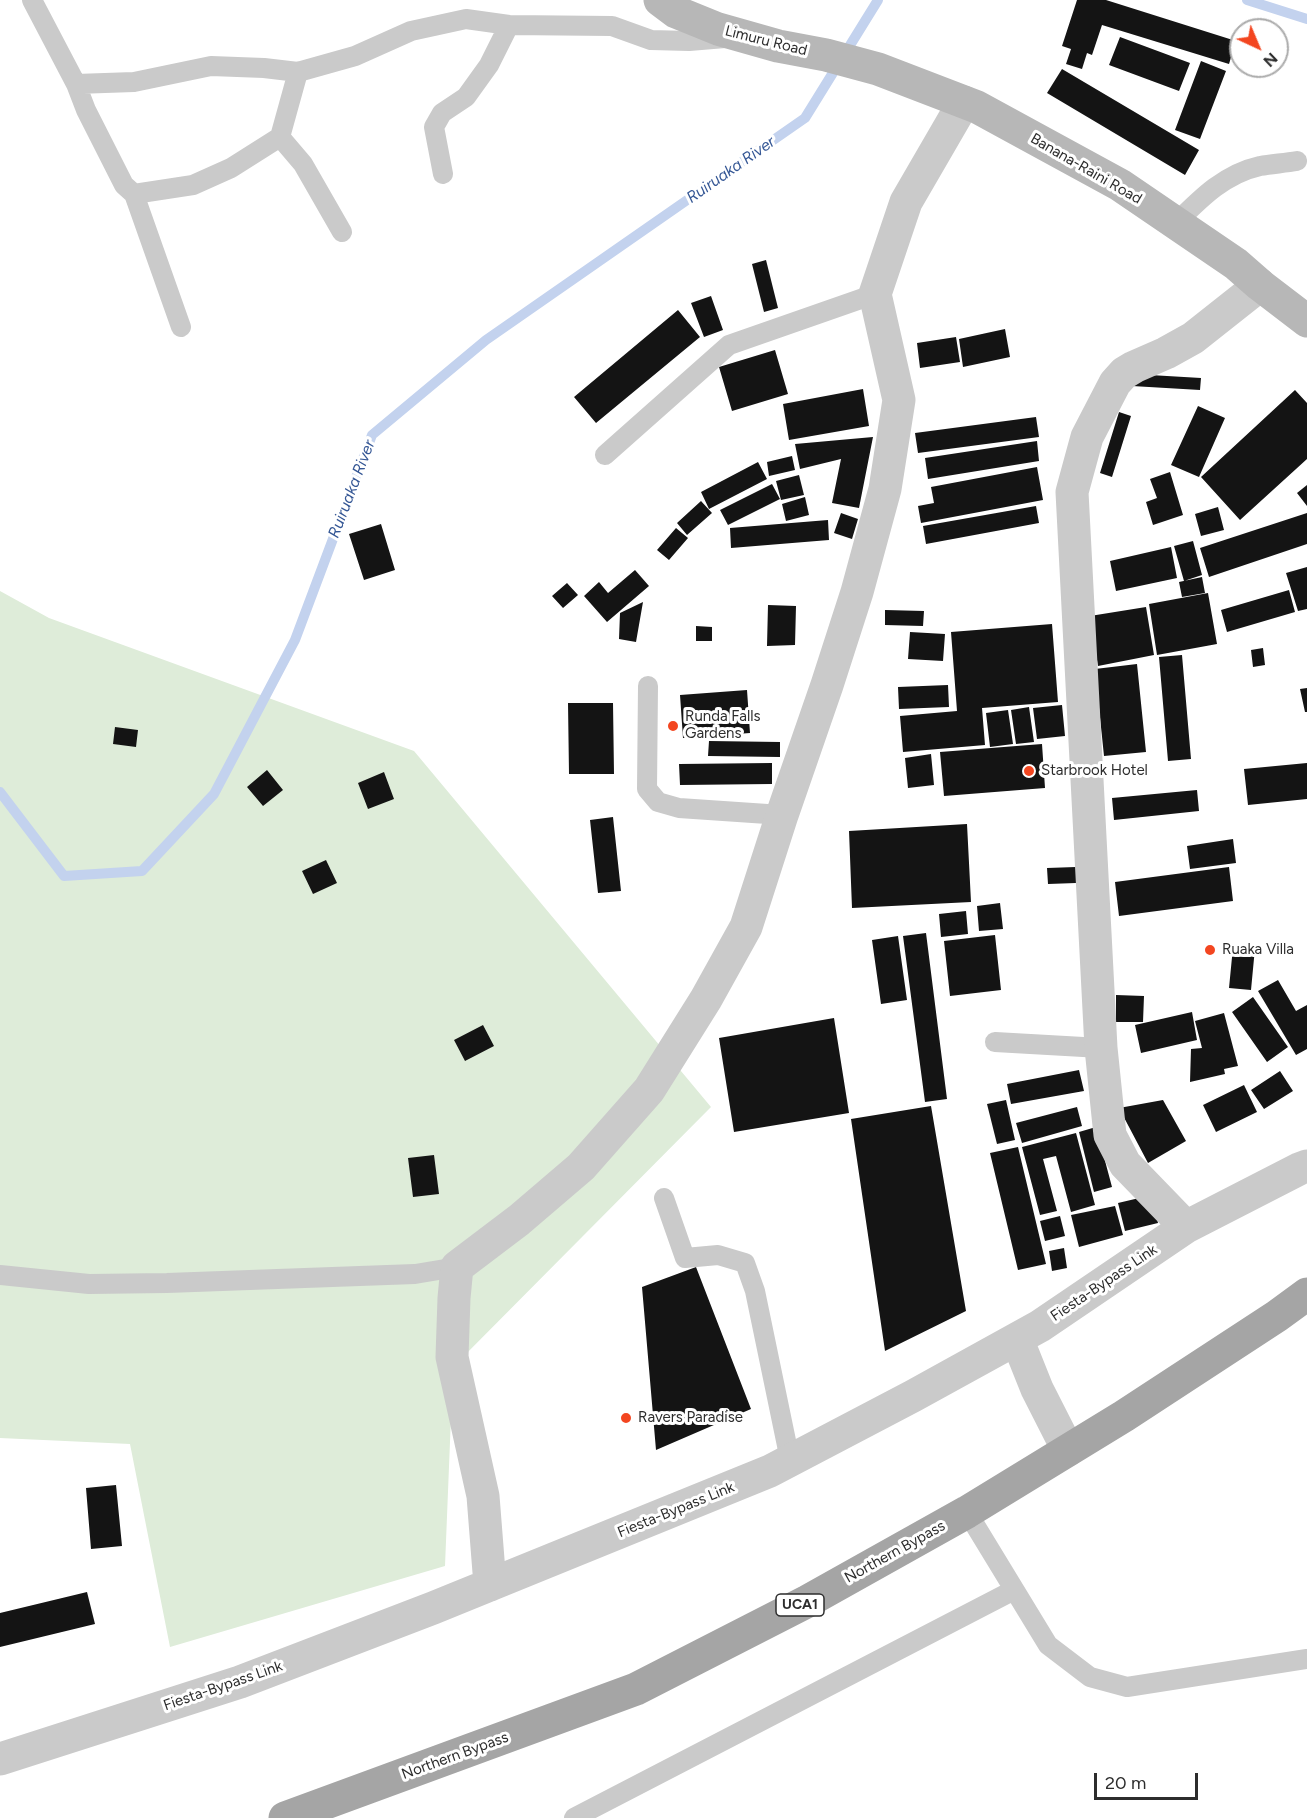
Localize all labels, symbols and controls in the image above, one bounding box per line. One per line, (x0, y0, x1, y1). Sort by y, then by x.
north arrow (1229, 18, 1289, 78)
street label: Limuru Road (723, 22, 809, 60)
text: N (1259, 49, 1282, 71)
street label: Banana-Raini Road (1027, 130, 1145, 208)
water label: Ruiruaka River (683, 132, 779, 208)
water label: Ruiruaka River (325, 437, 379, 541)
place label: Runda Falls Gardens (685, 708, 761, 743)
marker: Runda Falls Gardens (666, 719, 680, 733)
place label: Starbrook Hotel (1041, 762, 1148, 780)
marker: Starbrook Hotel (1022, 764, 1036, 778)
place label: Ruaka Villa (1222, 941, 1294, 959)
marker: Ruaka Villa (1203, 943, 1217, 957)
street label: Fiesta-Bypass Link (1047, 1241, 1161, 1325)
place label: Ravers Paradise (638, 1409, 743, 1427)
marker: Ravers Paradise (619, 1411, 633, 1425)
street label: Fiesta-Bypass Link (615, 1478, 737, 1542)
street label: Northern Bypass (842, 1517, 948, 1587)
road number: UCA1 (776, 1594, 824, 1616)
street label: Fiesta-Bypass Link (161, 1657, 285, 1715)
street label: Northern Bypass (399, 1728, 511, 1784)
scale bar (1097, 1761, 1200, 1799)
text: 20 m (1105, 1772, 1146, 1794)

